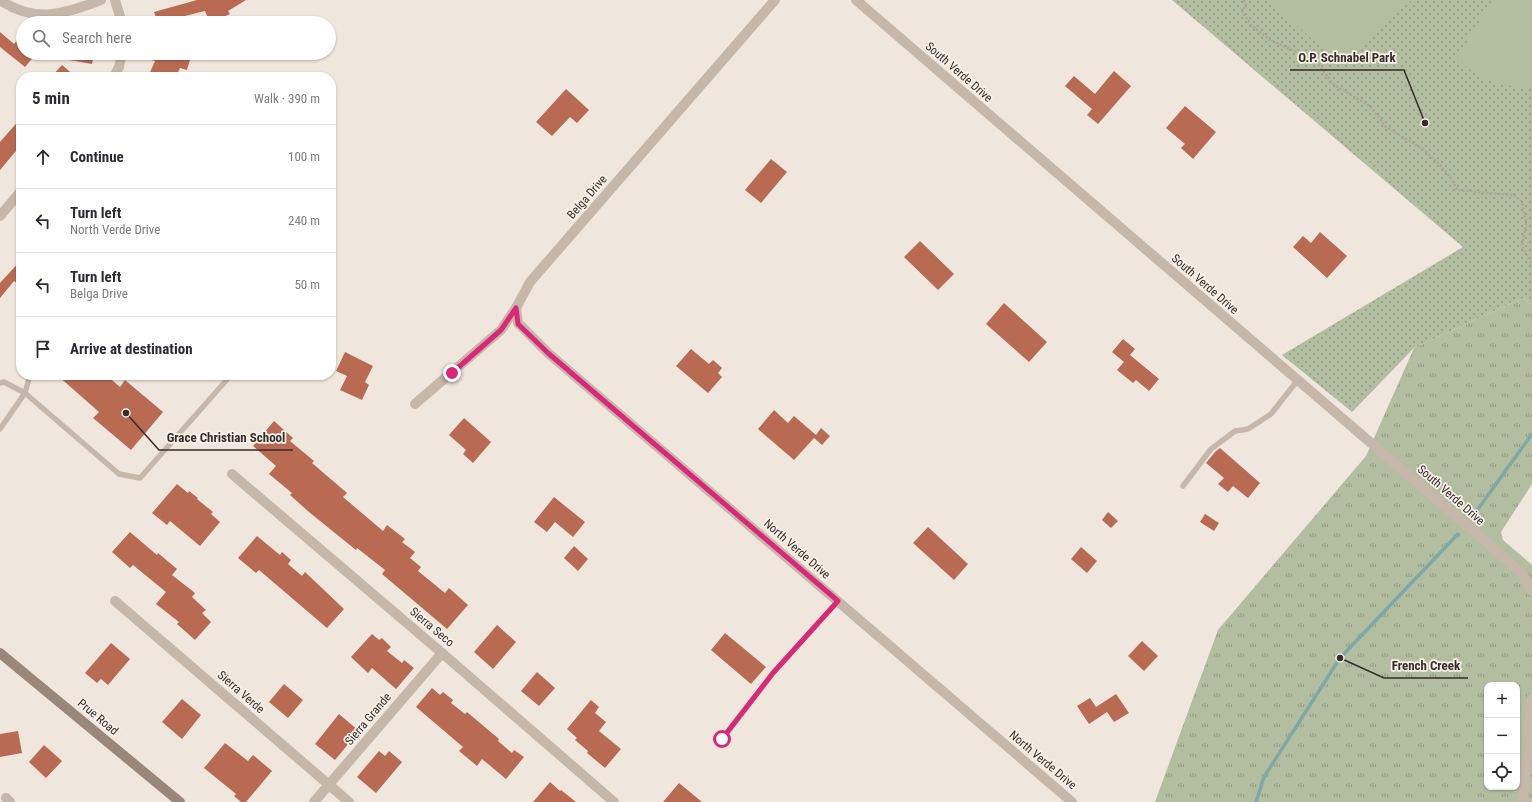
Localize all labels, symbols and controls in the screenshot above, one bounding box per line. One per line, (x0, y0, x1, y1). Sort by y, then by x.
search box (16, 16, 336, 60)
icon: search (30, 27, 52, 49)
text: Search here (62, 29, 132, 47)
street label: South Verde Drive (923, 39, 996, 105)
callout: O.P. Schnabel Park (1290, 45, 1404, 70)
text: O.P. Schnabel Park (1298, 50, 1396, 65)
text: 5 min (32, 88, 70, 108)
text: Walk · 390 m (254, 91, 320, 106)
icon: ahead (32, 146, 54, 168)
text: Continue (70, 148, 124, 166)
text: 100 m (288, 149, 320, 164)
street label: Belga Drive (564, 172, 610, 222)
text: Turn left (70, 204, 121, 222)
icon: left (32, 210, 54, 232)
text: 240 m (288, 213, 320, 228)
text: North Verde Drive (70, 222, 160, 237)
street label: South Verde Drive (1169, 251, 1242, 317)
text: Turn left (70, 268, 121, 286)
icon: left (32, 274, 54, 296)
text: 50 m (294, 277, 320, 292)
text: Belga Drive (70, 286, 128, 301)
icon: arrive (32, 338, 54, 360)
text: Arrive at destination (70, 340, 193, 358)
route end (443, 364, 461, 382)
callout: Grace Christian School (159, 425, 293, 450)
text: Grace Christian School (167, 430, 285, 445)
street label: South Verde Drive (1415, 462, 1488, 528)
street label: North Verde Drive (761, 516, 833, 582)
street label: Sierra Seco (407, 604, 457, 650)
callout: French Creek (1384, 653, 1468, 678)
text: French Creek (1392, 658, 1461, 673)
street label: Sierra Verde (215, 668, 268, 716)
map controls (1484, 682, 1520, 790)
button: + (1484, 682, 1520, 718)
street label: Sierra Grande (342, 690, 394, 748)
street label: Prue Road (75, 696, 121, 738)
button: − (1484, 718, 1520, 754)
street label: North Verde Drive (1007, 728, 1080, 792)
route start (713, 730, 731, 748)
button: locate (1484, 754, 1520, 790)

